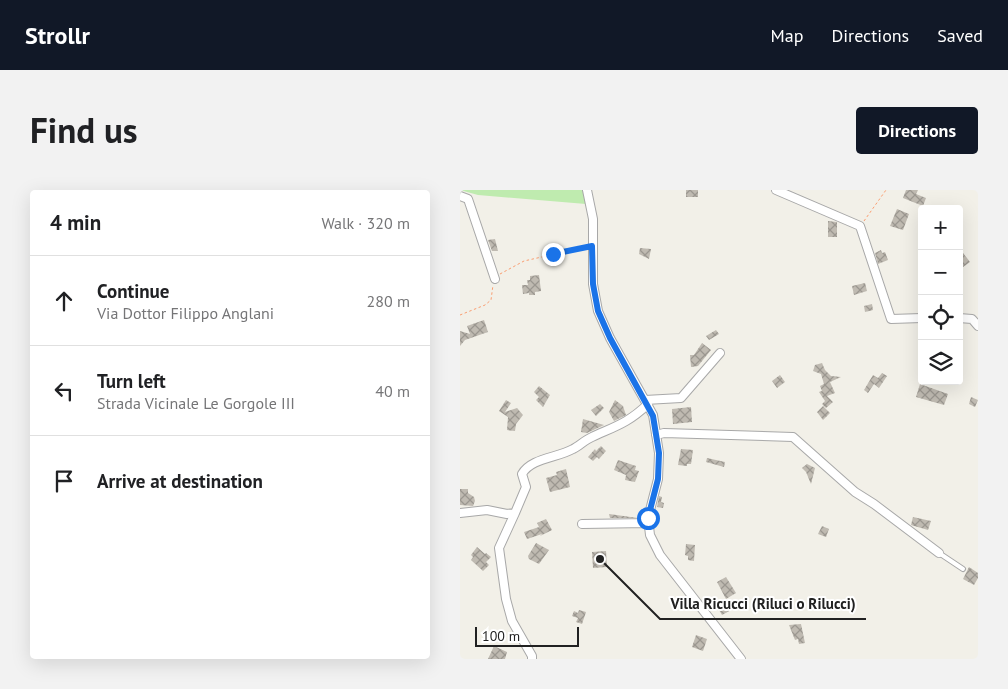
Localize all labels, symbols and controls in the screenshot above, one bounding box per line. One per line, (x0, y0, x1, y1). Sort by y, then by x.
text: Strollr (25, 20, 90, 51)
text: Map (771, 24, 803, 47)
text: Directions (831, 24, 909, 47)
text: Saved (937, 24, 983, 47)
text: Find us (30, 107, 138, 153)
button: Directions (856, 107, 978, 154)
map controls (918, 205, 963, 385)
button: + (918, 205, 963, 250)
text: 4 min (50, 209, 101, 236)
text: Walk · 320 m (321, 213, 410, 233)
route end (542, 243, 565, 266)
button: − (918, 250, 963, 295)
text: Continue (97, 279, 169, 303)
icon: ahead (50, 287, 78, 315)
text: 280 m (367, 291, 410, 311)
button: locate (918, 295, 963, 340)
text: Via Dottor Filippo Anglani (97, 303, 274, 323)
button: layers (918, 340, 963, 385)
text: Turn left (97, 369, 166, 393)
icon: left (50, 377, 78, 405)
text: 40 m (375, 381, 410, 401)
text: Strada Vicinale Le Gorgole III (97, 393, 295, 413)
icon: arrive (50, 467, 78, 495)
text: Arrive at destination (97, 469, 263, 493)
route start (637, 507, 660, 530)
callout: Villa Ricucci (Riluci o Rilucci) (660, 589, 866, 619)
text: Villa Ricucci (Riluci o Rilucci) (669, 594, 856, 613)
scale bar (475, 624, 579, 647)
text: 100 m (482, 627, 520, 645)

